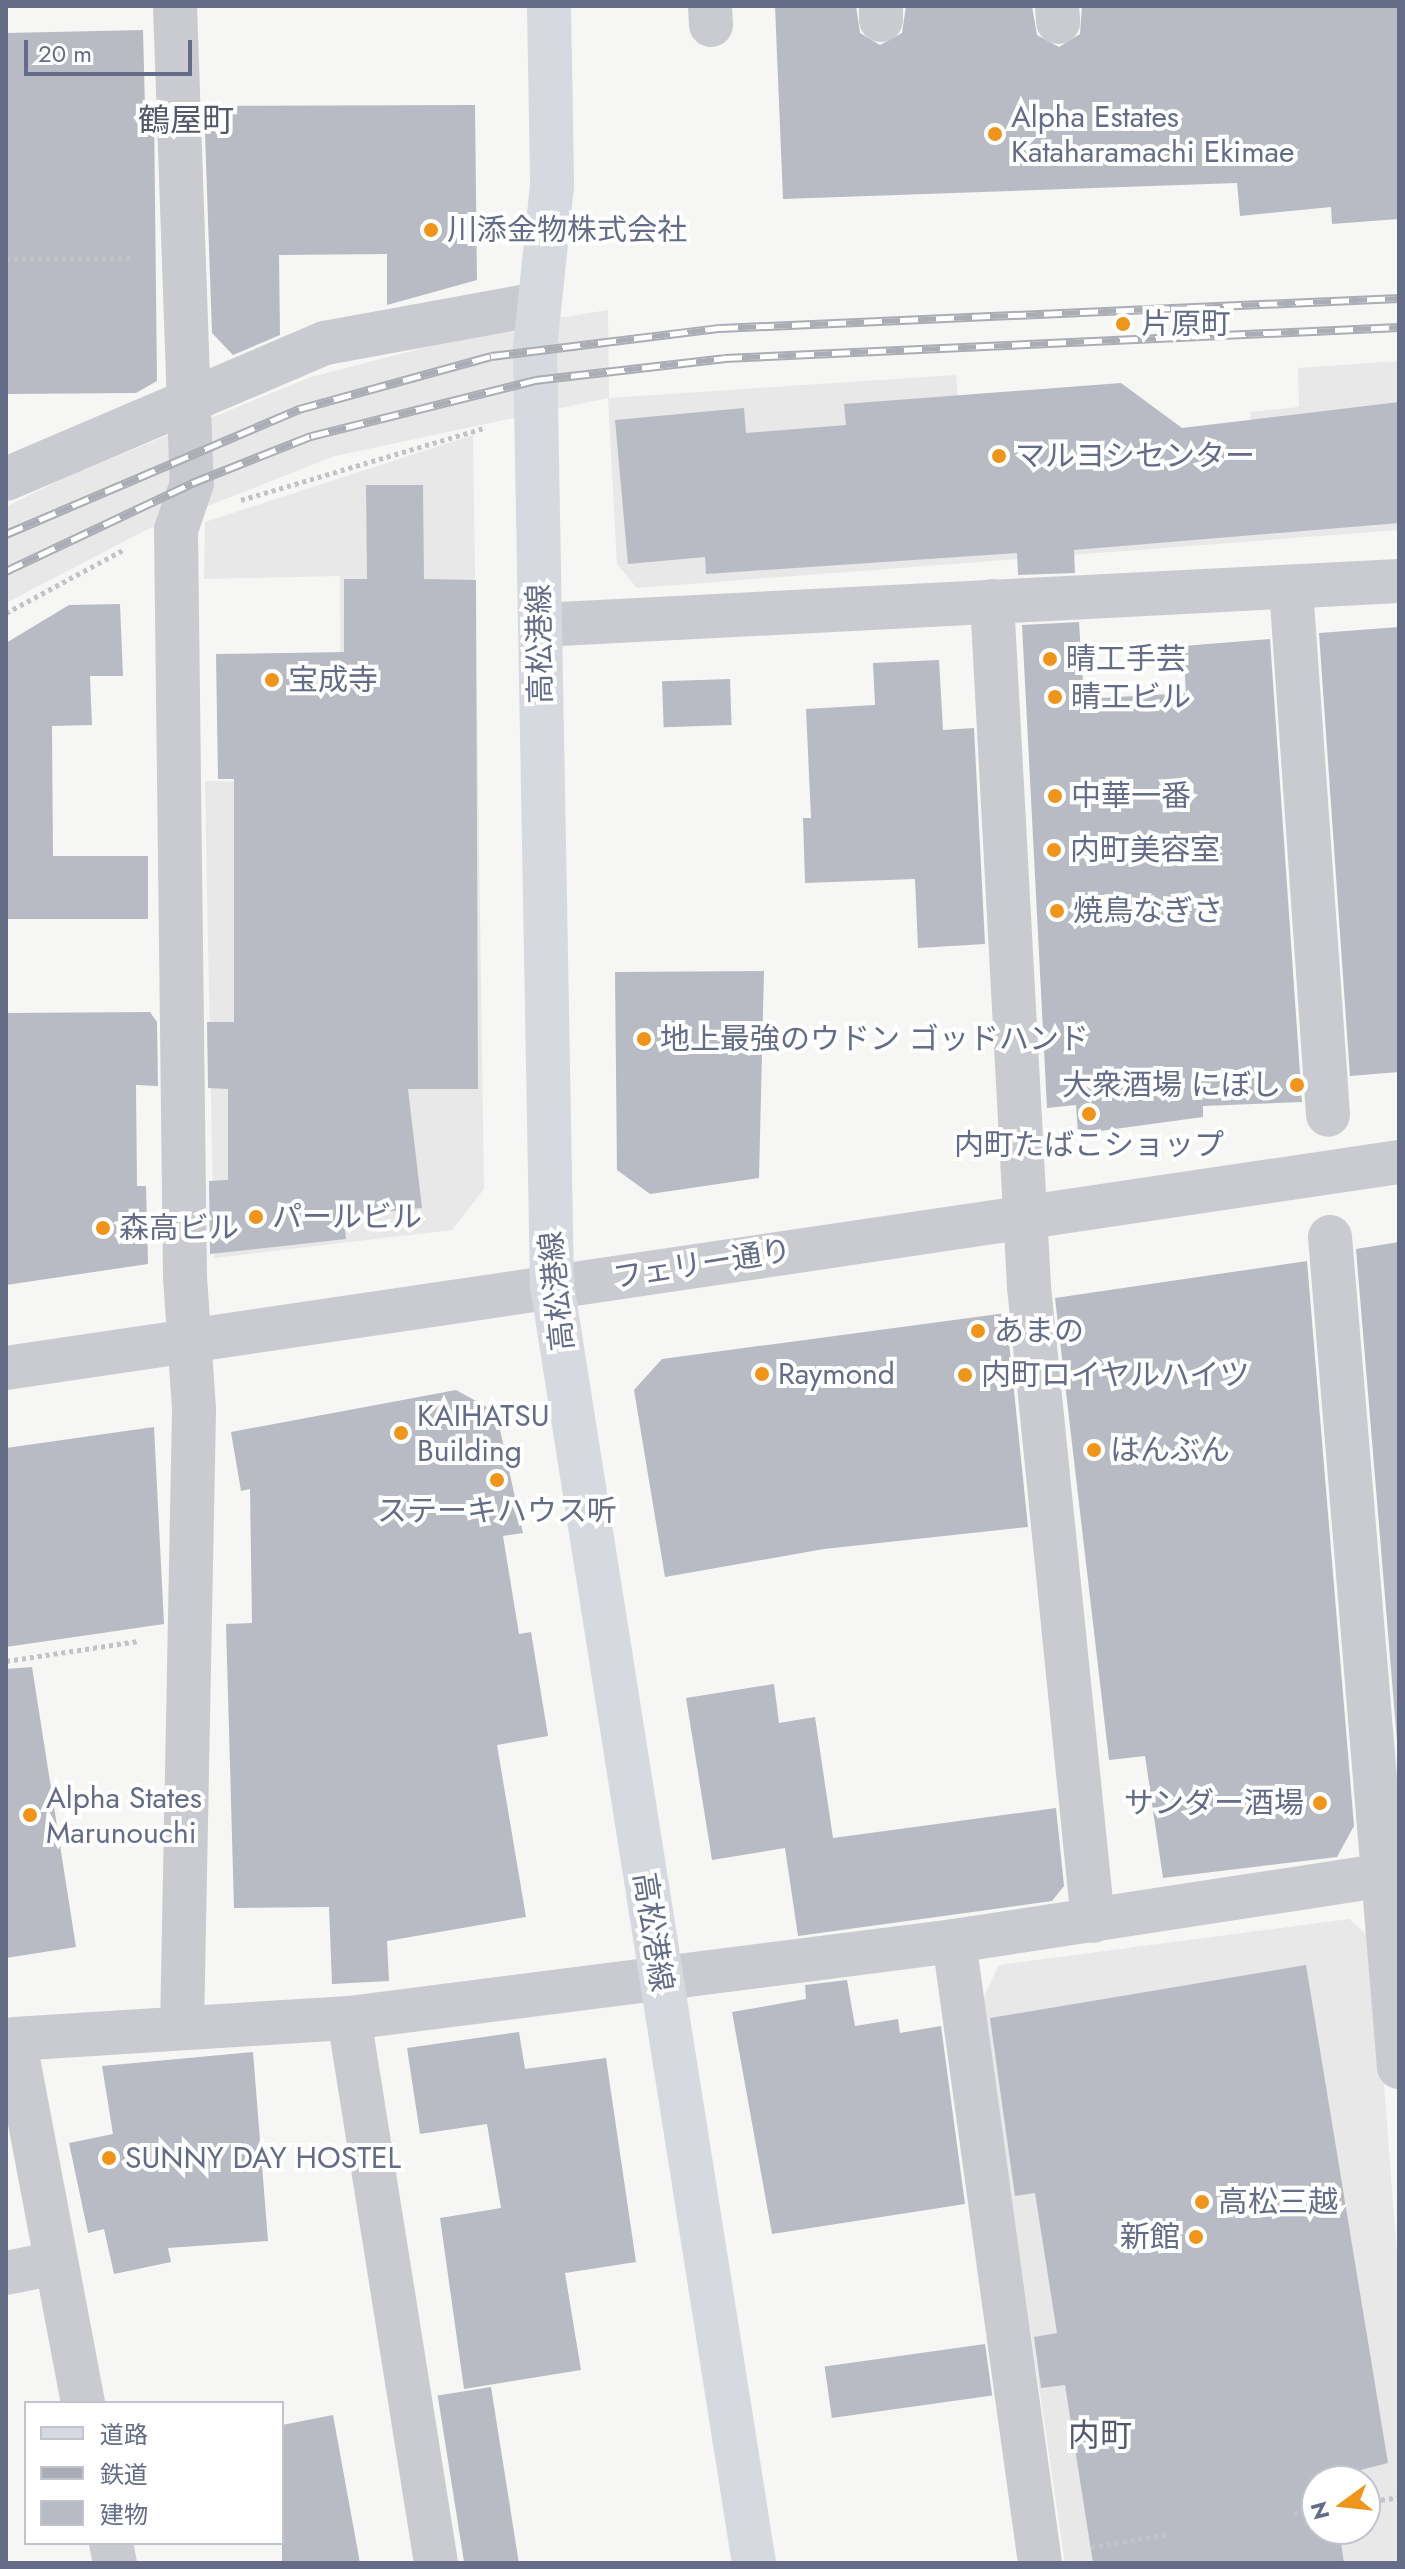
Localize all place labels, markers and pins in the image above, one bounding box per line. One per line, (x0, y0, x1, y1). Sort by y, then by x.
place label: Alpha Estates Kataharamachi Ekimae (1011, 99, 1294, 170)
marker: Alpha Estates Kataharamachi Ekimae (986, 125, 1004, 143)
place label: 川添金物株式会社 (447, 212, 687, 248)
marker: 川添金物株式会社 (422, 221, 440, 239)
place label: 片原町 (1141, 306, 1231, 342)
marker: 片原町 (1112, 313, 1134, 335)
place label: マルヨシセンター (1015, 438, 1255, 474)
marker: マルヨシセンター (990, 447, 1008, 465)
place label: 晴工手芸 (1066, 641, 1186, 677)
marker: 晴工手芸 (1041, 650, 1059, 668)
place label: 宝成寺 (288, 662, 378, 698)
marker: 宝成寺 (263, 671, 281, 689)
place label: 晴工ビル (1071, 679, 1191, 715)
marker: 晴工ビル (1046, 688, 1064, 706)
place label: 中華一番 (1071, 778, 1191, 814)
marker: 中華一番 (1046, 787, 1064, 805)
place label: 内町美容室 (1070, 832, 1220, 868)
marker: 内町美容室 (1045, 841, 1063, 859)
place label: 焼鳥なぎさ (1073, 893, 1223, 929)
marker: 焼鳥なぎさ (1048, 902, 1066, 920)
place label: 地上最強のウドン ゴッドハンド (660, 1021, 1089, 1057)
marker: 地上最強のウドン ゴッドハンド (635, 1030, 653, 1048)
place label: 大衆酒場 にぼし (1062, 1067, 1281, 1103)
marker: 大衆酒場 にぼし (1288, 1076, 1306, 1094)
marker: 内町たばこショップ (1080, 1105, 1098, 1123)
place label: 内町たばこショップ (954, 1127, 1224, 1163)
place label: パールビル (272, 1199, 422, 1235)
marker: パールビル (247, 1208, 265, 1226)
place label: 森高ビル (119, 1210, 239, 1246)
marker: 森高ビル (94, 1219, 112, 1237)
place label: あまの (994, 1313, 1084, 1349)
marker: あまの (969, 1322, 987, 1340)
place label: Raymond (778, 1356, 895, 1392)
place label: 内町ロイヤルハイツ (981, 1357, 1251, 1393)
marker: Raymond (753, 1365, 771, 1383)
marker: 内町ロイヤルハイツ (956, 1366, 974, 1384)
place label: KAIHATSU Building (417, 1398, 549, 1468)
marker: KAIHATSU Building (392, 1424, 410, 1442)
place label: はんぶん (1110, 1432, 1230, 1468)
marker: はんぶん (1085, 1441, 1103, 1459)
marker: ステーキハウス听 (488, 1471, 506, 1489)
place label: ステーキハウス听 (377, 1493, 617, 1529)
place label: Alpha States Marunouchi (46, 1780, 202, 1850)
place label: サンダー酒場 (1124, 1785, 1304, 1821)
marker: サンダー酒場 (1311, 1794, 1329, 1812)
marker: Alpha States Marunouchi (21, 1806, 39, 1824)
place label: SUNNY DAY HOSTEL (125, 2140, 401, 2176)
marker: SUNNY DAY HOSTEL (100, 2149, 118, 2167)
place label: 高松三越 (1218, 2184, 1338, 2220)
marker: 高松三越 (1193, 2193, 1211, 2211)
place label: 新館 (1120, 2219, 1180, 2255)
marker: 新館 (1187, 2228, 1205, 2246)

